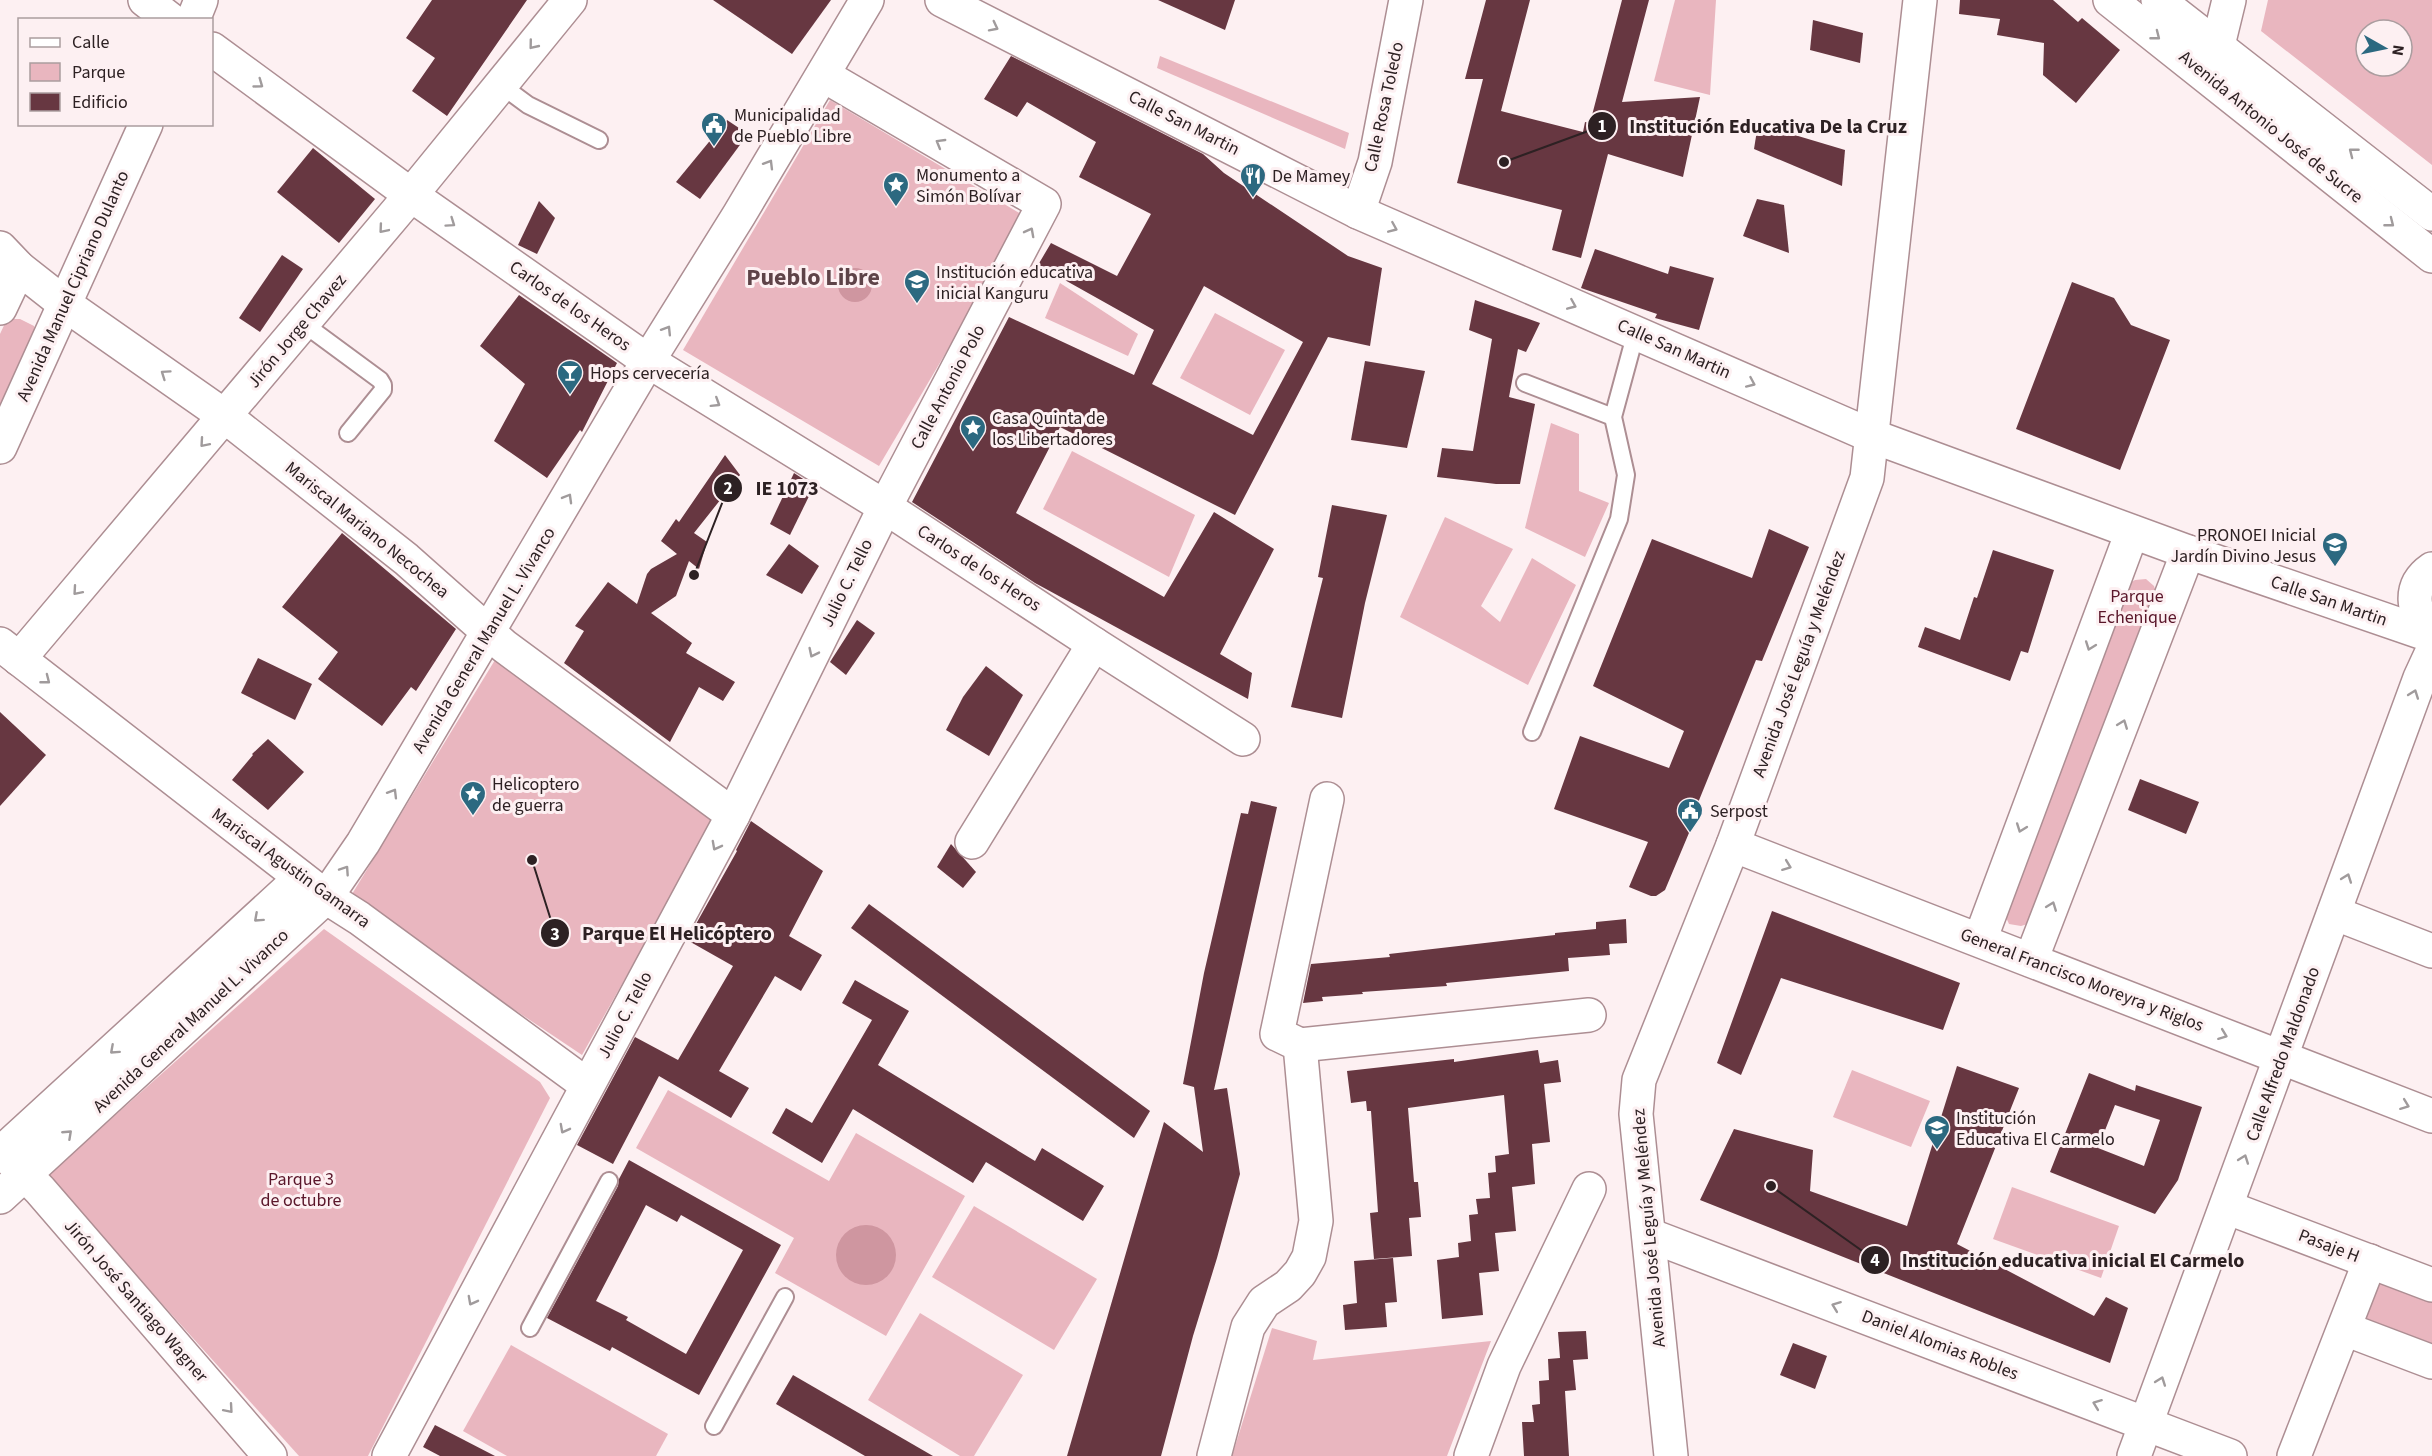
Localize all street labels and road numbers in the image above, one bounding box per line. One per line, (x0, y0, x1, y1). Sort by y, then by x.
street label: Calle Rosa Toledo (1358, 40, 1410, 174)
street label: Avenida Antonio José de Sucre (2174, 45, 2368, 209)
street label: Calle San Martin (1124, 84, 1244, 162)
street label: Avenida Manuel Cipriano Dulanto (11, 167, 135, 405)
street label: Carlos de los Heros (504, 255, 636, 357)
street label: Jirón Jorge Chavez (242, 268, 352, 393)
street label: Calle San Martin (1613, 313, 1735, 385)
street label: Calle Antonio Polo (905, 320, 991, 454)
street label: Mariscal Mariano Necochea (280, 456, 454, 604)
street label: Carlos de los Heros (912, 519, 1046, 617)
street label: Avenida General Manuel L. Vivanco (406, 522, 562, 758)
street label: Julio C. Tello (815, 535, 879, 631)
street label: Avenida José Leguía y Meléndez (1746, 547, 1852, 781)
street label: Calle San Martin (2267, 569, 2391, 633)
street label: Mariscal Agustin Gamarra (206, 802, 376, 934)
street label: General Francisco Moreyra y Riglos (1957, 922, 2207, 1038)
street label: Avenida General Manuel L. Vivanco (87, 923, 295, 1119)
street label: Calle Alfredo Maldonado (2240, 963, 2326, 1145)
street label: Julio C. Tello (592, 967, 658, 1063)
street label: Avenida José Leguía y Meléndez (1626, 1107, 1672, 1348)
street label: Jirón José Santiago Wagner (58, 1214, 214, 1388)
street label: Pasaje H (2295, 1223, 2363, 1269)
street label: Daniel Alomias Robles (1858, 1304, 2022, 1386)

